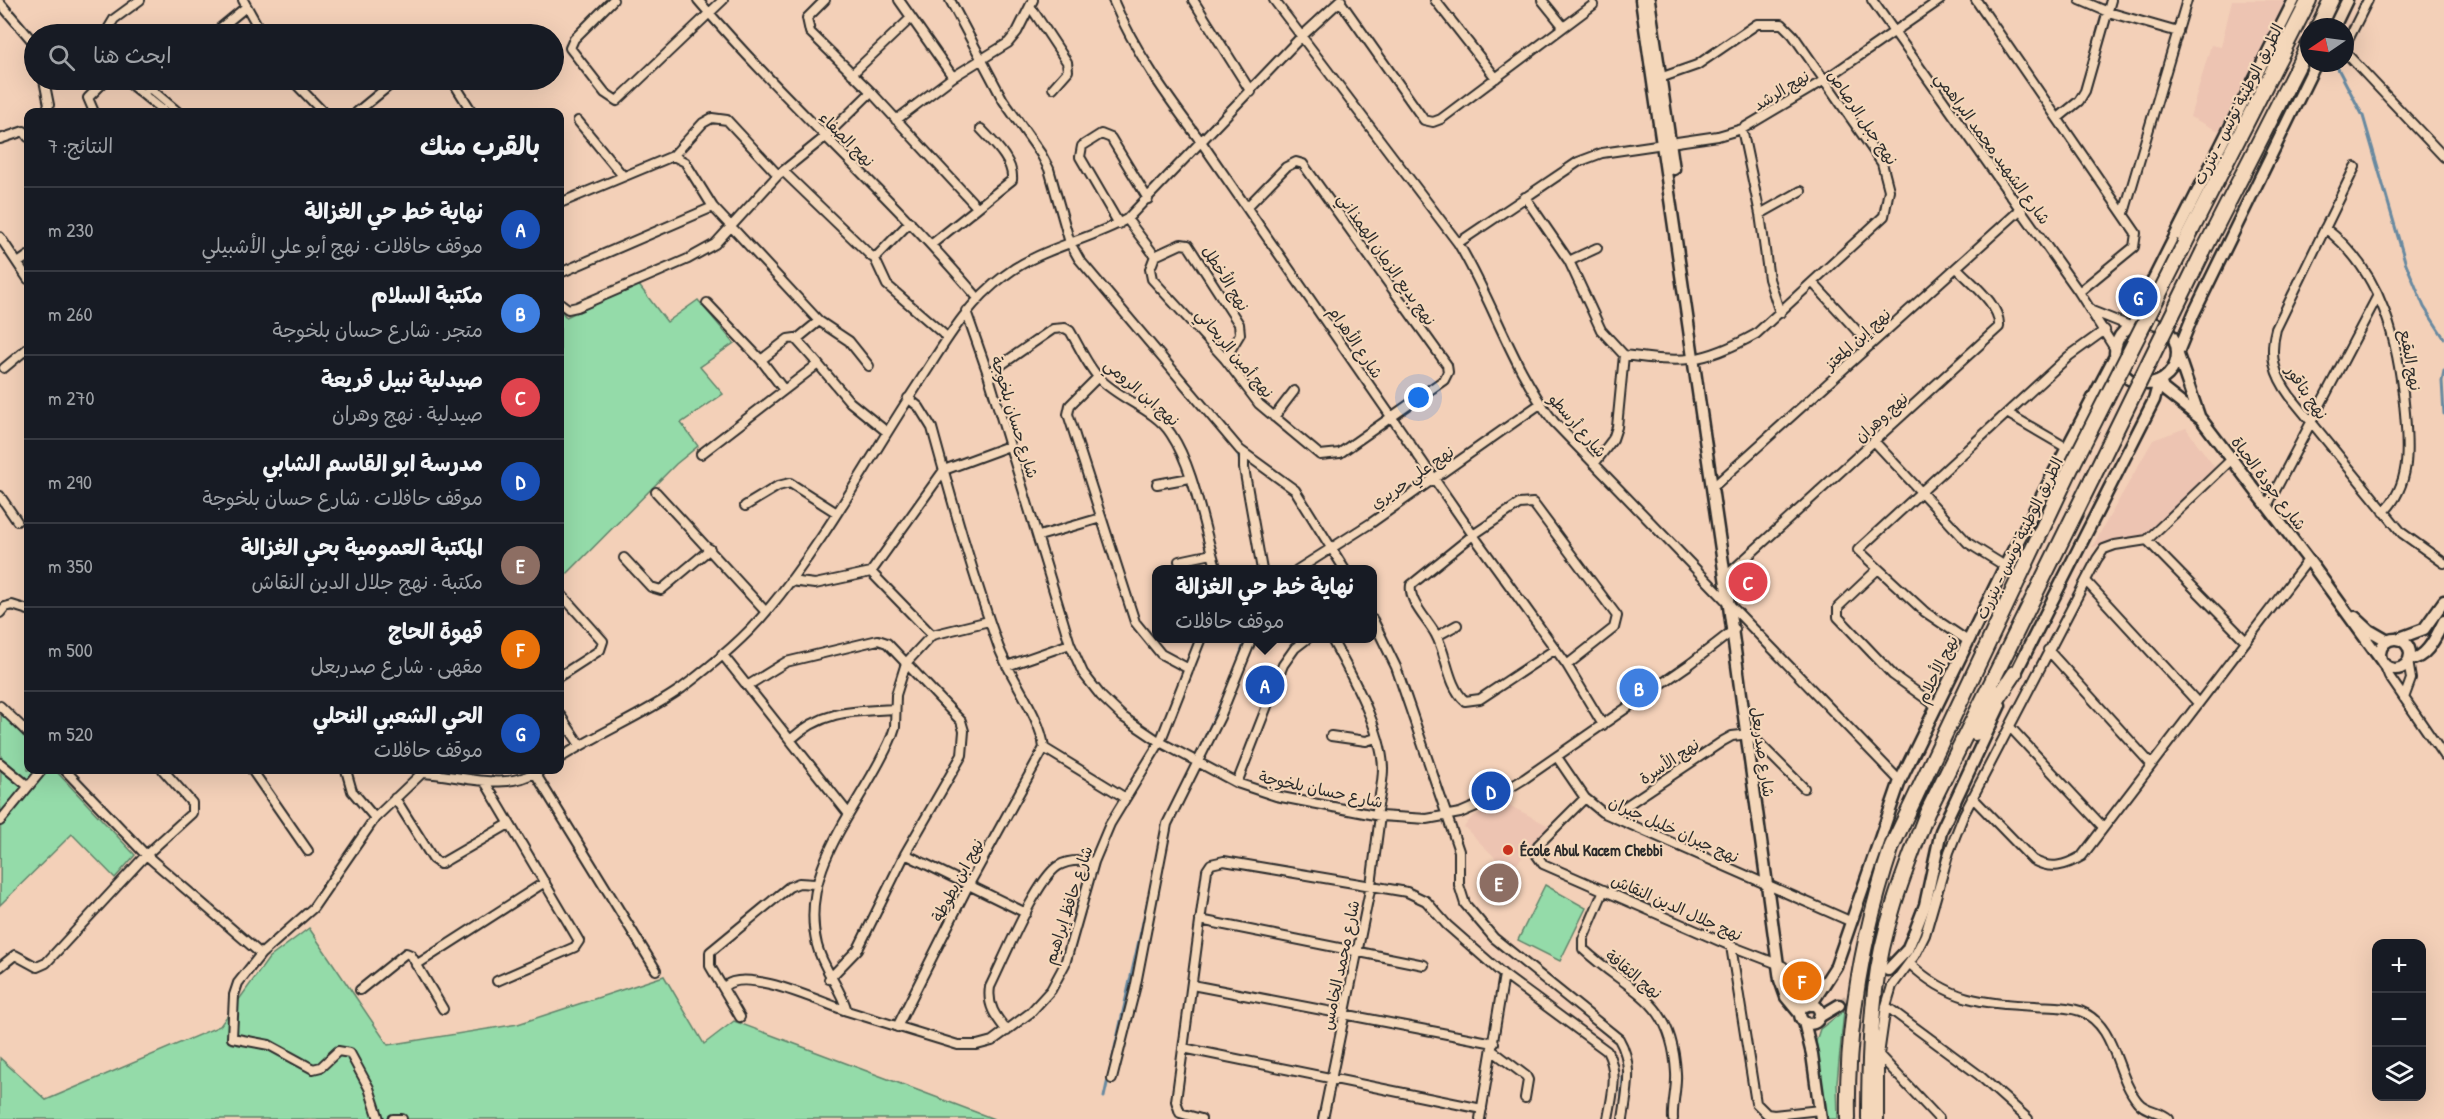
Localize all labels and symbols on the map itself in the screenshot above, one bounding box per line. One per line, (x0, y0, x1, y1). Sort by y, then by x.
north arrow (2300, 18, 2354, 72)
street label: الطريق الوطنية تونس - بنزرت (2188, 20, 2288, 188)
street label: نهج الرشد (1749, 65, 1813, 115)
street label: نهج جبل الرصاص (1823, 65, 1903, 169)
street label: شارع الشهيد محمد البراهمي (1927, 67, 2056, 231)
street label: نهج الصفاء (815, 107, 879, 171)
street label: نهج بديع الزمان الهمذاني (1330, 188, 1441, 332)
street label: نهج الأخطل (1197, 241, 1255, 315)
pin: G (2118, 274, 2158, 320)
street label: شارع الأهرام (1322, 301, 1388, 384)
street label: نهج إبن المعتز (1817, 303, 1895, 376)
street label: نهج أمين الريحاني (1188, 304, 1279, 405)
street label: نهج البقيع (2394, 328, 2427, 393)
street label: شارع حسان بلخوجة (985, 353, 1044, 481)
street label: نهج ابن الرومي (1097, 353, 1184, 434)
street label: نهج بتاقور (2280, 359, 2333, 424)
your location (1404, 383, 1433, 412)
street label: شارع أرسطو (1543, 387, 1612, 462)
street label: نهج وهران (1849, 387, 1913, 447)
street label: شارع جودة الحياة (2226, 432, 2312, 535)
street label: نهج علي حريري (1366, 440, 1460, 517)
street label: الطريق الوطنية تونس - بنزرت (1970, 453, 2068, 623)
pin: C (1728, 560, 1768, 604)
street label: نهج الأحلام (1911, 631, 1965, 707)
pin: A (1246, 662, 1284, 708)
pin: B (1620, 666, 1658, 710)
street label: شارع صدربعل (1745, 705, 1780, 799)
street label: نهج الأسرة (1635, 733, 1703, 789)
street label: شارع حسان بلخوجة (1257, 765, 1385, 814)
pin: D (1472, 768, 1510, 814)
street label: نهج جبران خليل جبران (1605, 790, 1743, 868)
street label: نهج ابن بطوطة (926, 835, 988, 925)
place label: École Abul Kacem Chebbi (1520, 839, 1663, 861)
street label: شارع حافظ إبراهيم (1038, 843, 1099, 968)
marker: École Abul Kacem Chebbi (1501, 843, 1515, 857)
pin: E (1480, 860, 1518, 906)
street label: نهج جلال الدين النقاش (1608, 868, 1746, 946)
street label: شارع محمد الخامس (1316, 898, 1365, 1032)
street label: نهج الثقافة (1601, 944, 1667, 1004)
pin: F (1782, 958, 1822, 1004)

